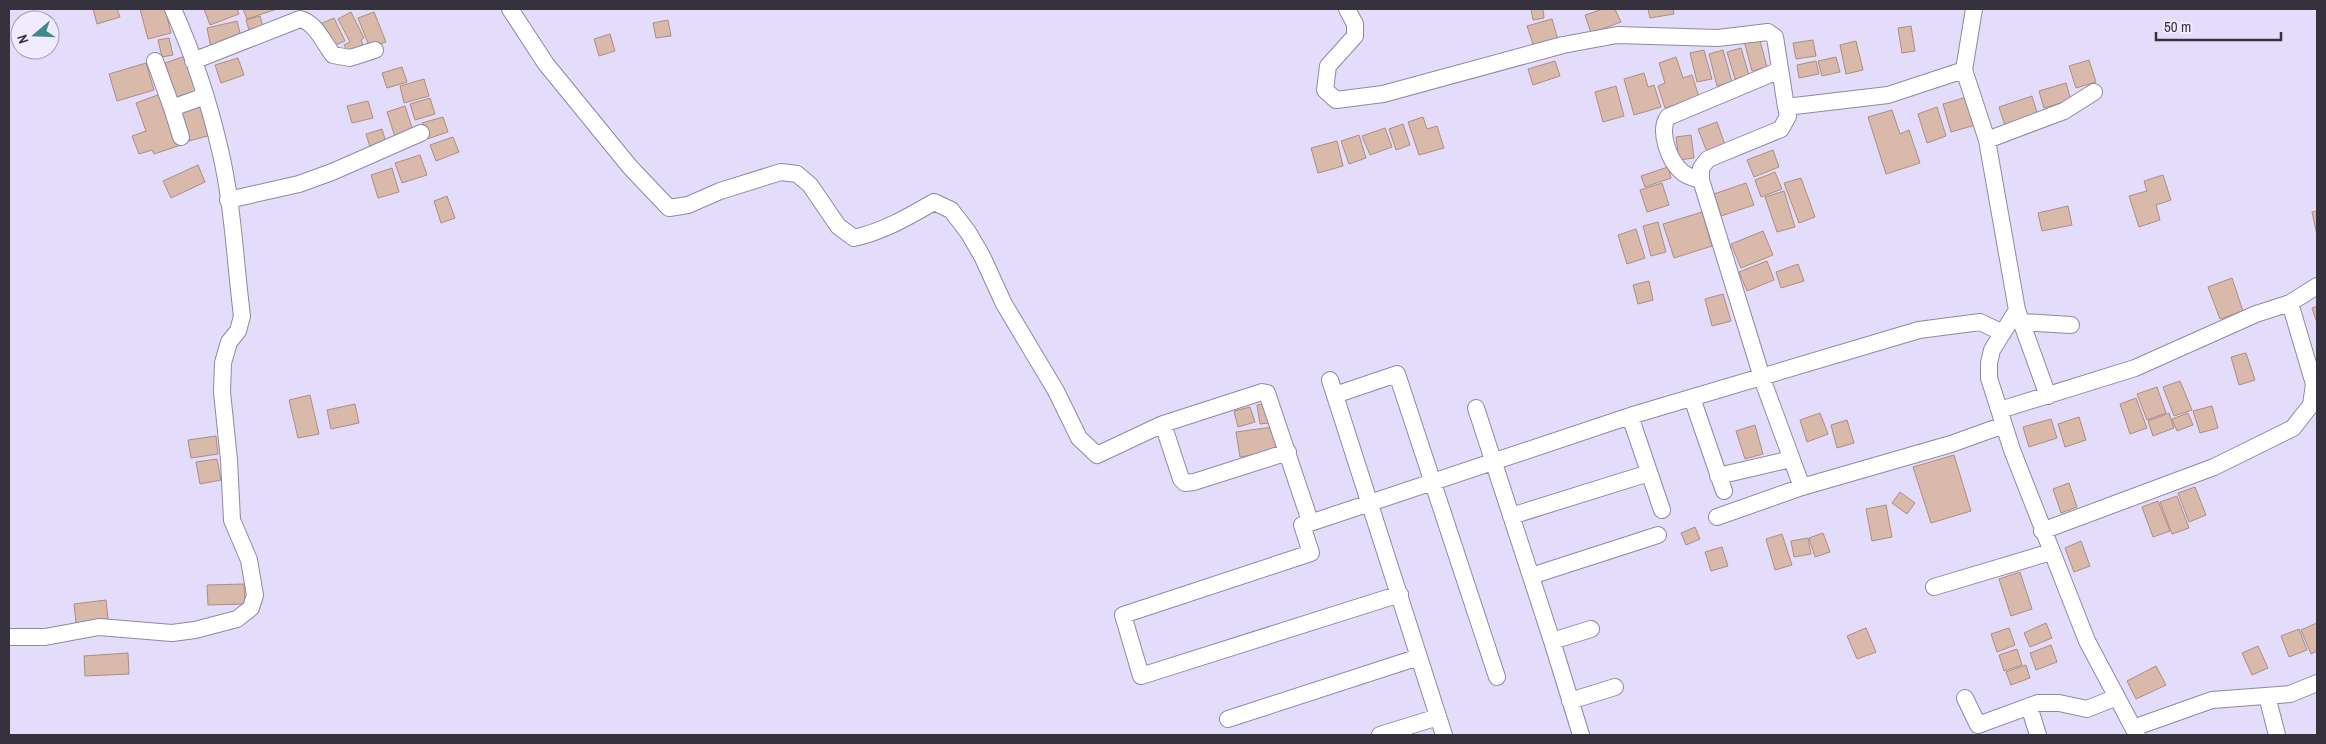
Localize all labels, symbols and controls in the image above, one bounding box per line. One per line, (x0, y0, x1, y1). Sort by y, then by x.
north arrow (10, 10, 60, 60)
scale bar (2156, 10, 2281, 42)
text: 50 m (2164, 16, 2191, 37)
text: N (13, 32, 33, 46)

